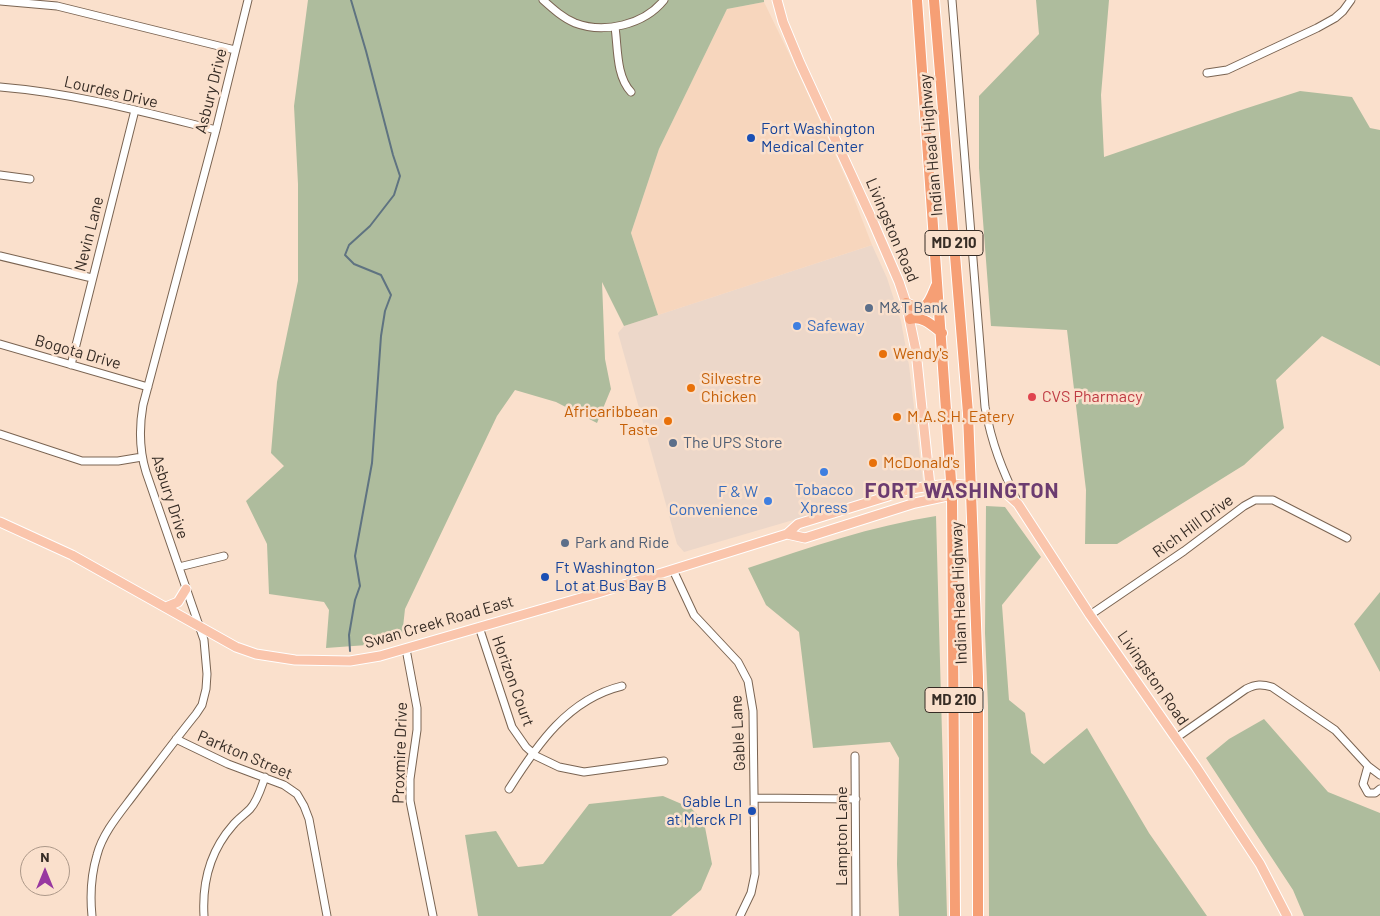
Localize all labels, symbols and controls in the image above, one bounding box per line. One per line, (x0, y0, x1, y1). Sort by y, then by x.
street label: Asbury Drive (191, 46, 231, 136)
street label: Lourdes Drive (62, 72, 160, 112)
street label: Indian Head Highway (915, 73, 947, 217)
place label: Fort Washington Medical Center (761, 119, 875, 157)
marker: Fort Washington Medical Center (745, 132, 757, 144)
street label: Livingston Road (861, 175, 923, 285)
street label: Nevin Lane (70, 194, 108, 274)
road number: MD 210 (925, 230, 983, 256)
place label: M&T Bank (879, 298, 948, 318)
marker: M&T Bank (863, 302, 875, 314)
place label: Safeway (807, 316, 865, 336)
marker: Safeway (791, 320, 803, 332)
street label: Bogota Drive (33, 331, 123, 373)
place label: Wendy's (893, 344, 949, 364)
marker: Wendy's (877, 348, 889, 360)
place label: Silvestre Chicken (701, 369, 762, 407)
marker: Silvestre Chicken (685, 382, 697, 394)
place label: CVS Pharmacy (1042, 387, 1143, 407)
marker: CVS Pharmacy (1026, 391, 1038, 403)
place label: Africaribbean Taste (564, 402, 658, 440)
place label: M.A.S.H. Eatery (907, 407, 1014, 427)
marker: M.A.S.H. Eatery (891, 411, 903, 423)
marker: Africaribbean Taste (662, 415, 674, 427)
place label: The UPS Store (683, 433, 783, 453)
marker: The UPS Store (667, 437, 679, 449)
street label: Asbury Drive (147, 453, 193, 541)
place label: McDonald's (883, 453, 960, 473)
marker: McDonald's (867, 457, 879, 469)
marker: Tobacco Xpress (818, 466, 830, 478)
district label: FORT WASHINGTON (863, 478, 1061, 504)
place label: Tobacco Xpress (795, 480, 853, 518)
place label: F & W Convenience (669, 482, 758, 520)
street label: Rich Hill Drive (1149, 490, 1237, 562)
marker: F & W Convenience (762, 495, 774, 507)
street label: Indian Head Highway (947, 521, 971, 665)
place label: Park and Ride (575, 533, 669, 553)
marker: Park and Ride (559, 537, 571, 549)
place label: Ft Washington Lot at Bus Bay B (555, 558, 667, 596)
marker: Ft Washington Lot at Bus Bay B (539, 571, 551, 583)
street label: Swan Creek Road East (362, 591, 516, 653)
street label: Livingston Road (1113, 627, 1193, 729)
street label: Horizon Court (488, 633, 538, 729)
road number: MD 210 (925, 688, 983, 712)
street label: Gable Lane (726, 694, 750, 772)
street label: Proxmire Drive (389, 702, 411, 804)
street label: Parkton Street (195, 726, 295, 784)
street label: Lampton Lane (832, 786, 852, 886)
place label: Gable Ln at Merck Pl (666, 792, 742, 830)
marker: Gable Ln at Merck Pl (746, 805, 758, 817)
north arrow (20, 846, 70, 896)
text: N (40, 848, 50, 865)

